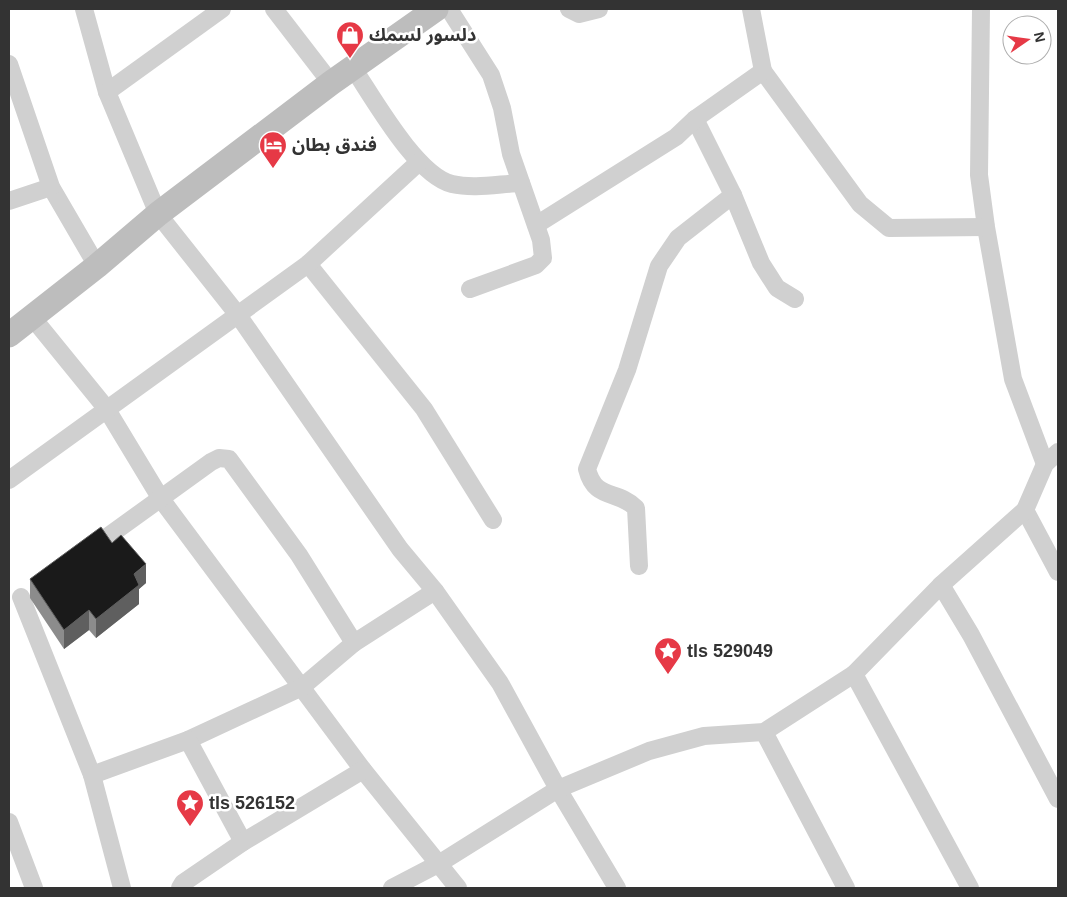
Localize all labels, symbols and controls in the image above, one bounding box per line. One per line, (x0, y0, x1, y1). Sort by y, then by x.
north arrow (1002, 15, 1052, 65)
shop icon: دلسور لسمك (335, 20, 365, 59)
place label: دلسور لسمك (369, 25, 476, 46)
text: N (1031, 30, 1049, 44)
hotel icon: فندق بطان (258, 130, 288, 169)
place label: فندق بطان (292, 135, 377, 155)
place icon: tls 529049 (653, 636, 683, 675)
place label: tls 529049 (687, 641, 773, 661)
place icon: tls 526152 (175, 788, 205, 827)
place label: tls 526152 (209, 793, 295, 813)

